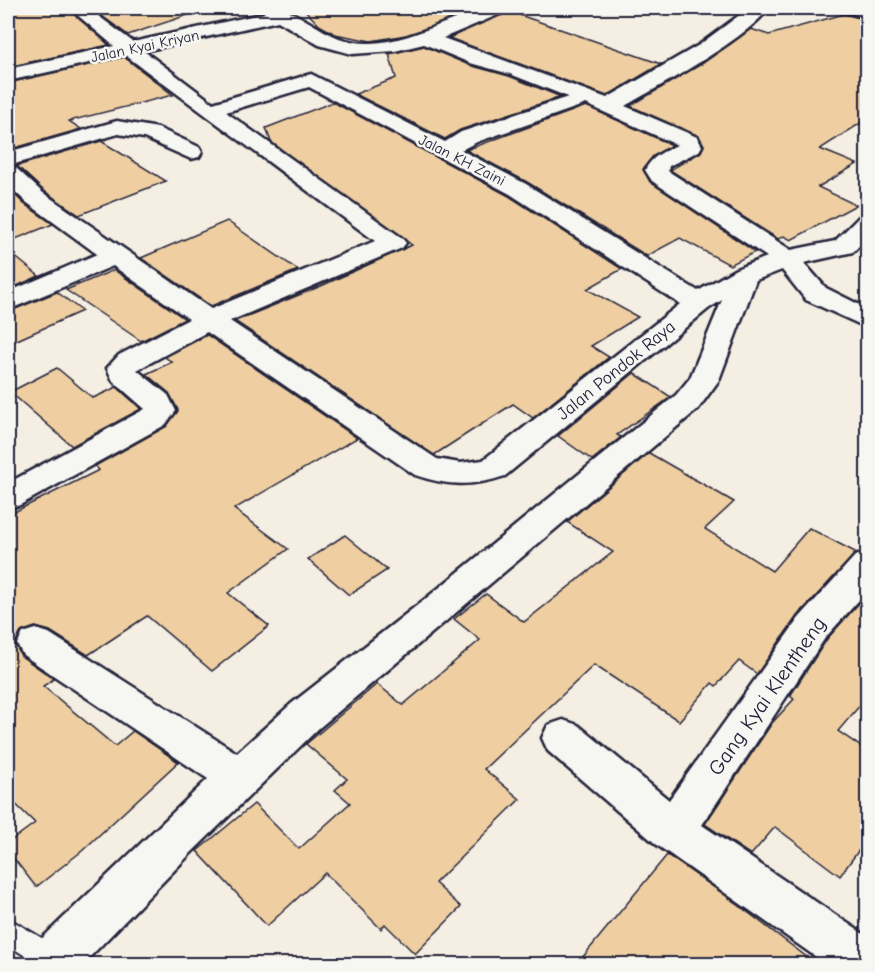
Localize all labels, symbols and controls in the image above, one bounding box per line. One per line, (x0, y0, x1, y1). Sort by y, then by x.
street label: Jalan Kyai Kriyan (89, 26, 201, 66)
street label: Jalan KH Zaini (416, 130, 508, 190)
street label: Jalan Pondok Raya (553, 316, 680, 425)
street label: Gang Kyai Klentheng (703, 612, 831, 780)

